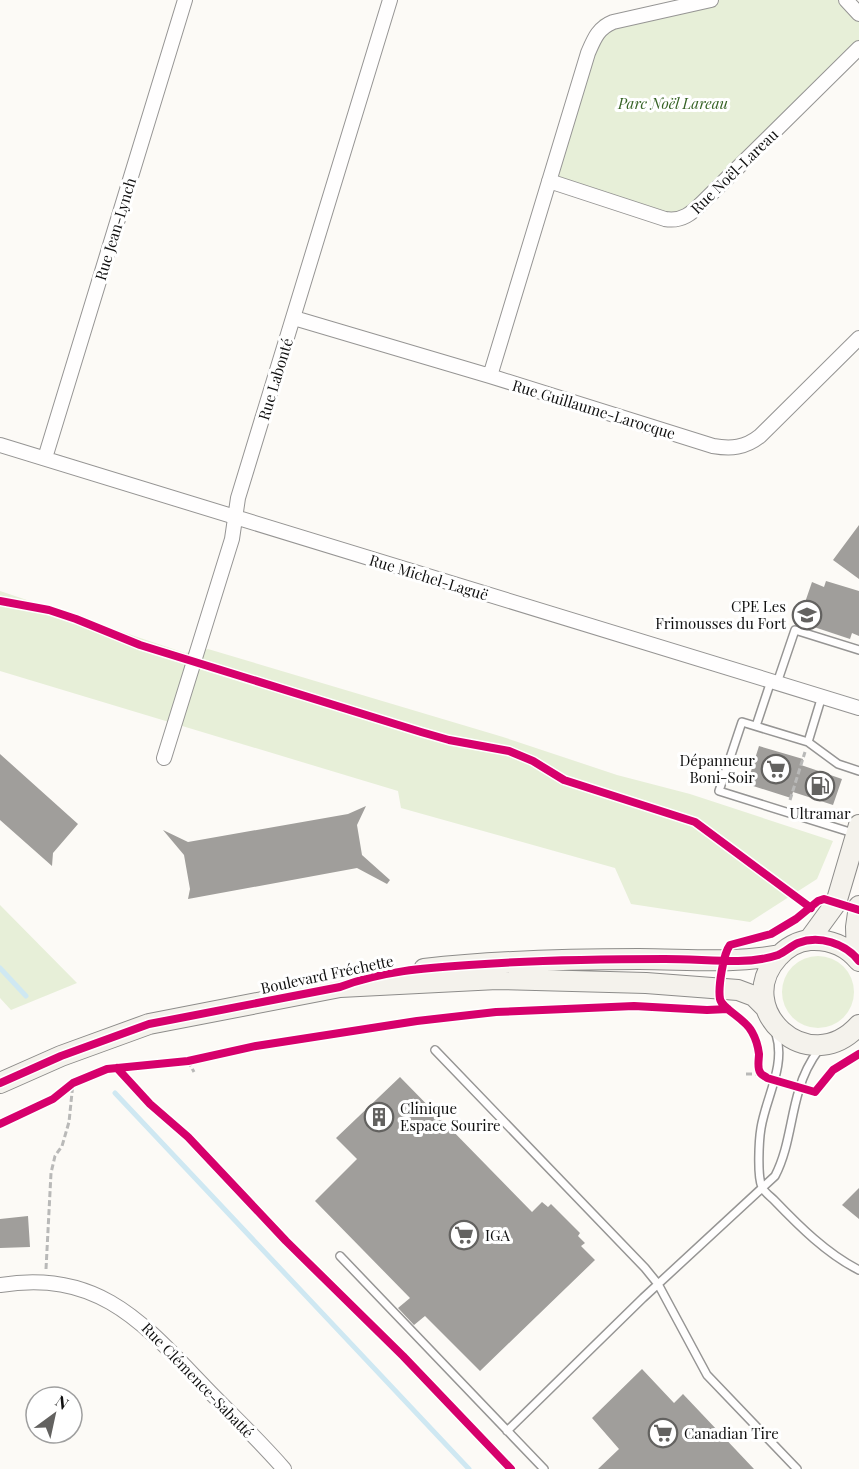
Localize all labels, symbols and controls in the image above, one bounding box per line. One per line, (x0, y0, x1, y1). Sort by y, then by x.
park label: Parc Noël Lareau (617, 93, 728, 113)
street label: Rue Noël-Lareau (686, 124, 782, 218)
street label: Rue Jean-Lynch (90, 175, 140, 283)
street label: Rue Labonté (253, 336, 297, 422)
street label: Rue Guillaume-Larocque (510, 375, 678, 443)
street label: Rue Michel-Laguë (367, 549, 491, 605)
place label: CPE Les Frimousses du Fort (655, 596, 787, 633)
school or university icon: CPE Les Frimousses du Fort (791, 599, 823, 631)
place label: Dépanneur Boni-Soir (679, 750, 755, 787)
supermarket icon: Dépanneur Boni-Soir (760, 753, 792, 785)
fuel station icon: Ultramar (804, 770, 836, 802)
place label: Ultramar (789, 803, 851, 823)
street label: Boulevard Fréchette (259, 950, 395, 998)
place label: Clinique Espace Sourire (400, 1098, 501, 1135)
building icon: Clinique Espace Sourire (363, 1101, 395, 1133)
supermarket icon: IGA (448, 1219, 480, 1251)
place label: IGA (485, 1225, 511, 1245)
street label: Rue Clémence-Sabatté (138, 1318, 258, 1442)
north arrow (24, 1385, 84, 1445)
text: N (52, 1390, 73, 1414)
supermarket icon: Canadian Tire (647, 1417, 679, 1449)
place label: Canadian Tire (684, 1423, 779, 1443)

